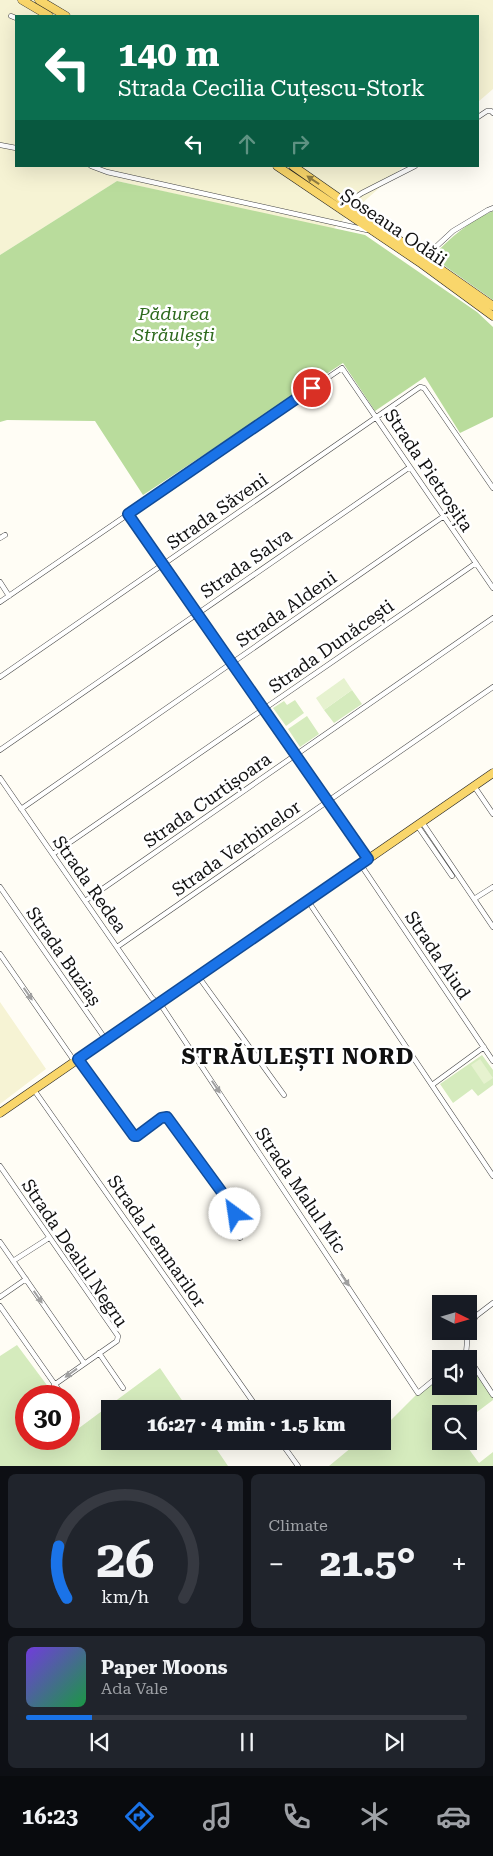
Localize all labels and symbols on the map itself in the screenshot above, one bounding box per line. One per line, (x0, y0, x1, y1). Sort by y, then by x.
one-way arrow (306, 175, 319, 185)
street label: Șoseaua Odăii (337, 184, 451, 271)
park label: Pădurea Străulești (132, 303, 215, 347)
pin (291, 367, 333, 409)
street label: Strada Pietroșița (379, 405, 478, 536)
street label: Strada Săveni (162, 468, 272, 554)
street label: Strada Salva (196, 524, 296, 602)
street label: Strada Aldeni (232, 567, 340, 651)
street label: Strada Dunăcești (264, 595, 398, 698)
street label: Strada Curtișoara (139, 748, 276, 853)
street label: Strada Verbinelor (168, 796, 304, 900)
street label: Strada Redea (49, 831, 131, 937)
street label: Strada Buziaș (21, 902, 106, 1010)
street label: Strada Aiud (401, 907, 475, 1003)
one-way arrow (23, 987, 33, 1001)
district label: STRĂULEȘTI NORD (181, 1043, 415, 1072)
one-way arrow (211, 1080, 221, 1093)
street label: Strada Malul Mic (251, 1123, 351, 1257)
street label: Strada Lemnarilor (104, 1171, 210, 1311)
street label: Strada Dealul Negru (18, 1175, 132, 1331)
position arrow (208, 1187, 260, 1239)
one-way arrow (340, 1273, 349, 1287)
one-way arrow (33, 1290, 43, 1303)
north arrow (432, 1295, 478, 1340)
one-way arrow (64, 1368, 78, 1378)
speed limit sign: 30 (15, 1385, 80, 1450)

